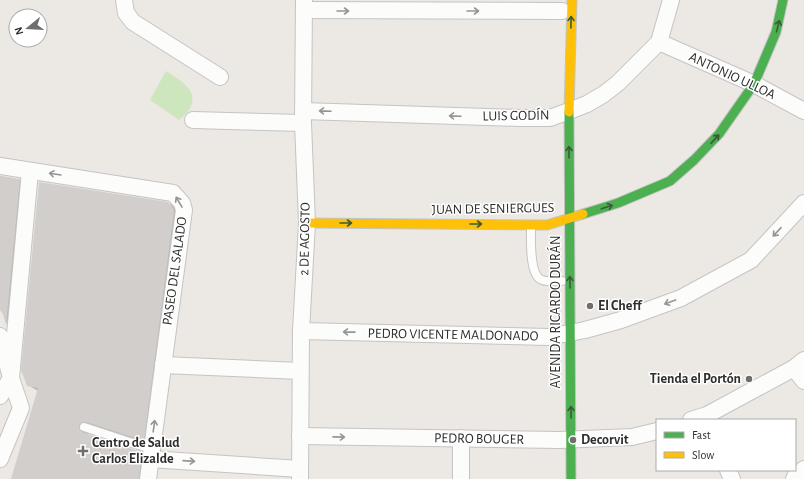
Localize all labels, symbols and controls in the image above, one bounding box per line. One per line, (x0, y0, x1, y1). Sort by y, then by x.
one-way arrow (336, 7, 349, 15)
one-way arrow (466, 7, 479, 15)
north arrow (8, 8, 48, 48)
one-way arrow (568, 16, 575, 29)
one-way arrow (774, 20, 782, 33)
text: N (13, 26, 25, 36)
street label: ANTONIO ULLOA (687, 50, 777, 102)
street label: LUIS GODÍN (482, 105, 550, 124)
one-way arrow (319, 108, 332, 115)
one-way arrow (449, 112, 462, 120)
one-way arrow (710, 134, 720, 144)
one-way arrow (565, 146, 573, 159)
one-way arrow (49, 170, 62, 178)
one-way arrow (175, 196, 184, 207)
street label: JUAN DE SENIERGUES (432, 201, 554, 217)
street label: 2 DE AGOSTO (297, 202, 313, 276)
one-way arrow (600, 203, 613, 210)
street label: PASEO DEL SALADO (160, 216, 190, 326)
one-way arrow (339, 219, 352, 227)
one-way arrow (469, 220, 482, 228)
one-way arrow (773, 227, 782, 237)
street label: AVENIDA RICARDO DURÁN (546, 236, 563, 388)
one-way arrow (566, 276, 574, 289)
one-way arrow (664, 298, 676, 306)
place label: El Cheff (598, 299, 643, 313)
marker: El Cheff (585, 301, 595, 311)
street label: PEDRO VICENTE MALDONADO (367, 327, 539, 343)
one-way arrow (343, 328, 356, 336)
place label: Tienda el Portón (650, 372, 741, 386)
marker: Tienda el Portón (744, 374, 754, 384)
one-way arrow (567, 406, 575, 419)
legend (656, 419, 796, 471)
one-way arrow (150, 420, 158, 433)
text: Fast (692, 429, 711, 441)
street label: PEDRO BOUGER (434, 431, 524, 447)
one-way arrow (332, 433, 345, 440)
place label: Decorvit (581, 433, 629, 447)
marker: Decorvit (568, 435, 578, 445)
place label: Centro de Salud Carlos Elizalde (92, 436, 180, 466)
marker: Centro de Salud Carlos Elizalde (77, 445, 89, 457)
text: Slow (692, 449, 714, 461)
one-way arrow (182, 458, 195, 465)

